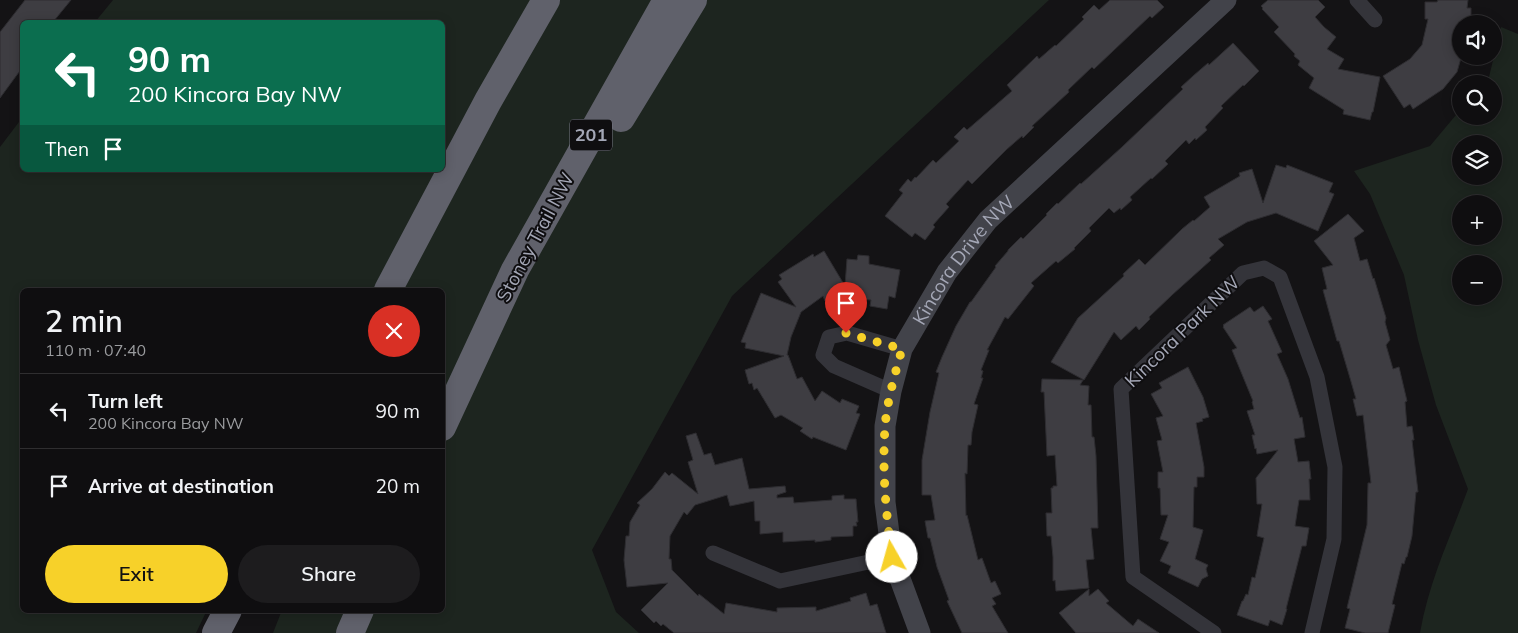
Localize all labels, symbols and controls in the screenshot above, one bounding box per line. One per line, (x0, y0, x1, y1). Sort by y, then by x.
map controls (1452, 15, 1502, 305)
button: sound (1452, 15, 1502, 65)
text: 90 m (128, 37, 211, 81)
icon: left (45, 40, 110, 105)
button: search (1452, 75, 1502, 125)
text: 200 Kincora Bay NW (128, 80, 342, 108)
road number: 201 (570, 120, 612, 150)
icon: arrive (99, 135, 127, 163)
button: layers (1452, 135, 1502, 185)
text: Then (45, 137, 89, 161)
street label: Stoney Trail NW (491, 168, 579, 306)
street label: Kincora Drive NW (907, 190, 1020, 329)
button: + (1452, 195, 1502, 245)
button: − (1452, 255, 1502, 305)
street label: Kincora Park NW (1119, 270, 1245, 392)
pin (825, 282, 867, 333)
icon: arrive (832, 289, 860, 317)
text: 2 min (45, 302, 123, 340)
button: close (368, 305, 420, 357)
text: 110 m · 07:40 (45, 340, 146, 360)
text: Turn left (88, 389, 163, 413)
icon: left (45, 397, 73, 425)
text: 90 m (376, 399, 420, 423)
text: 200 Kincora Bay NW (88, 413, 244, 433)
icon: arrive (45, 472, 73, 500)
text: Arrive at destination (88, 474, 274, 498)
text: 20 m (376, 474, 420, 498)
position arrow (865, 530, 917, 582)
button: Exit (45, 545, 228, 603)
button: Share (238, 545, 420, 603)

